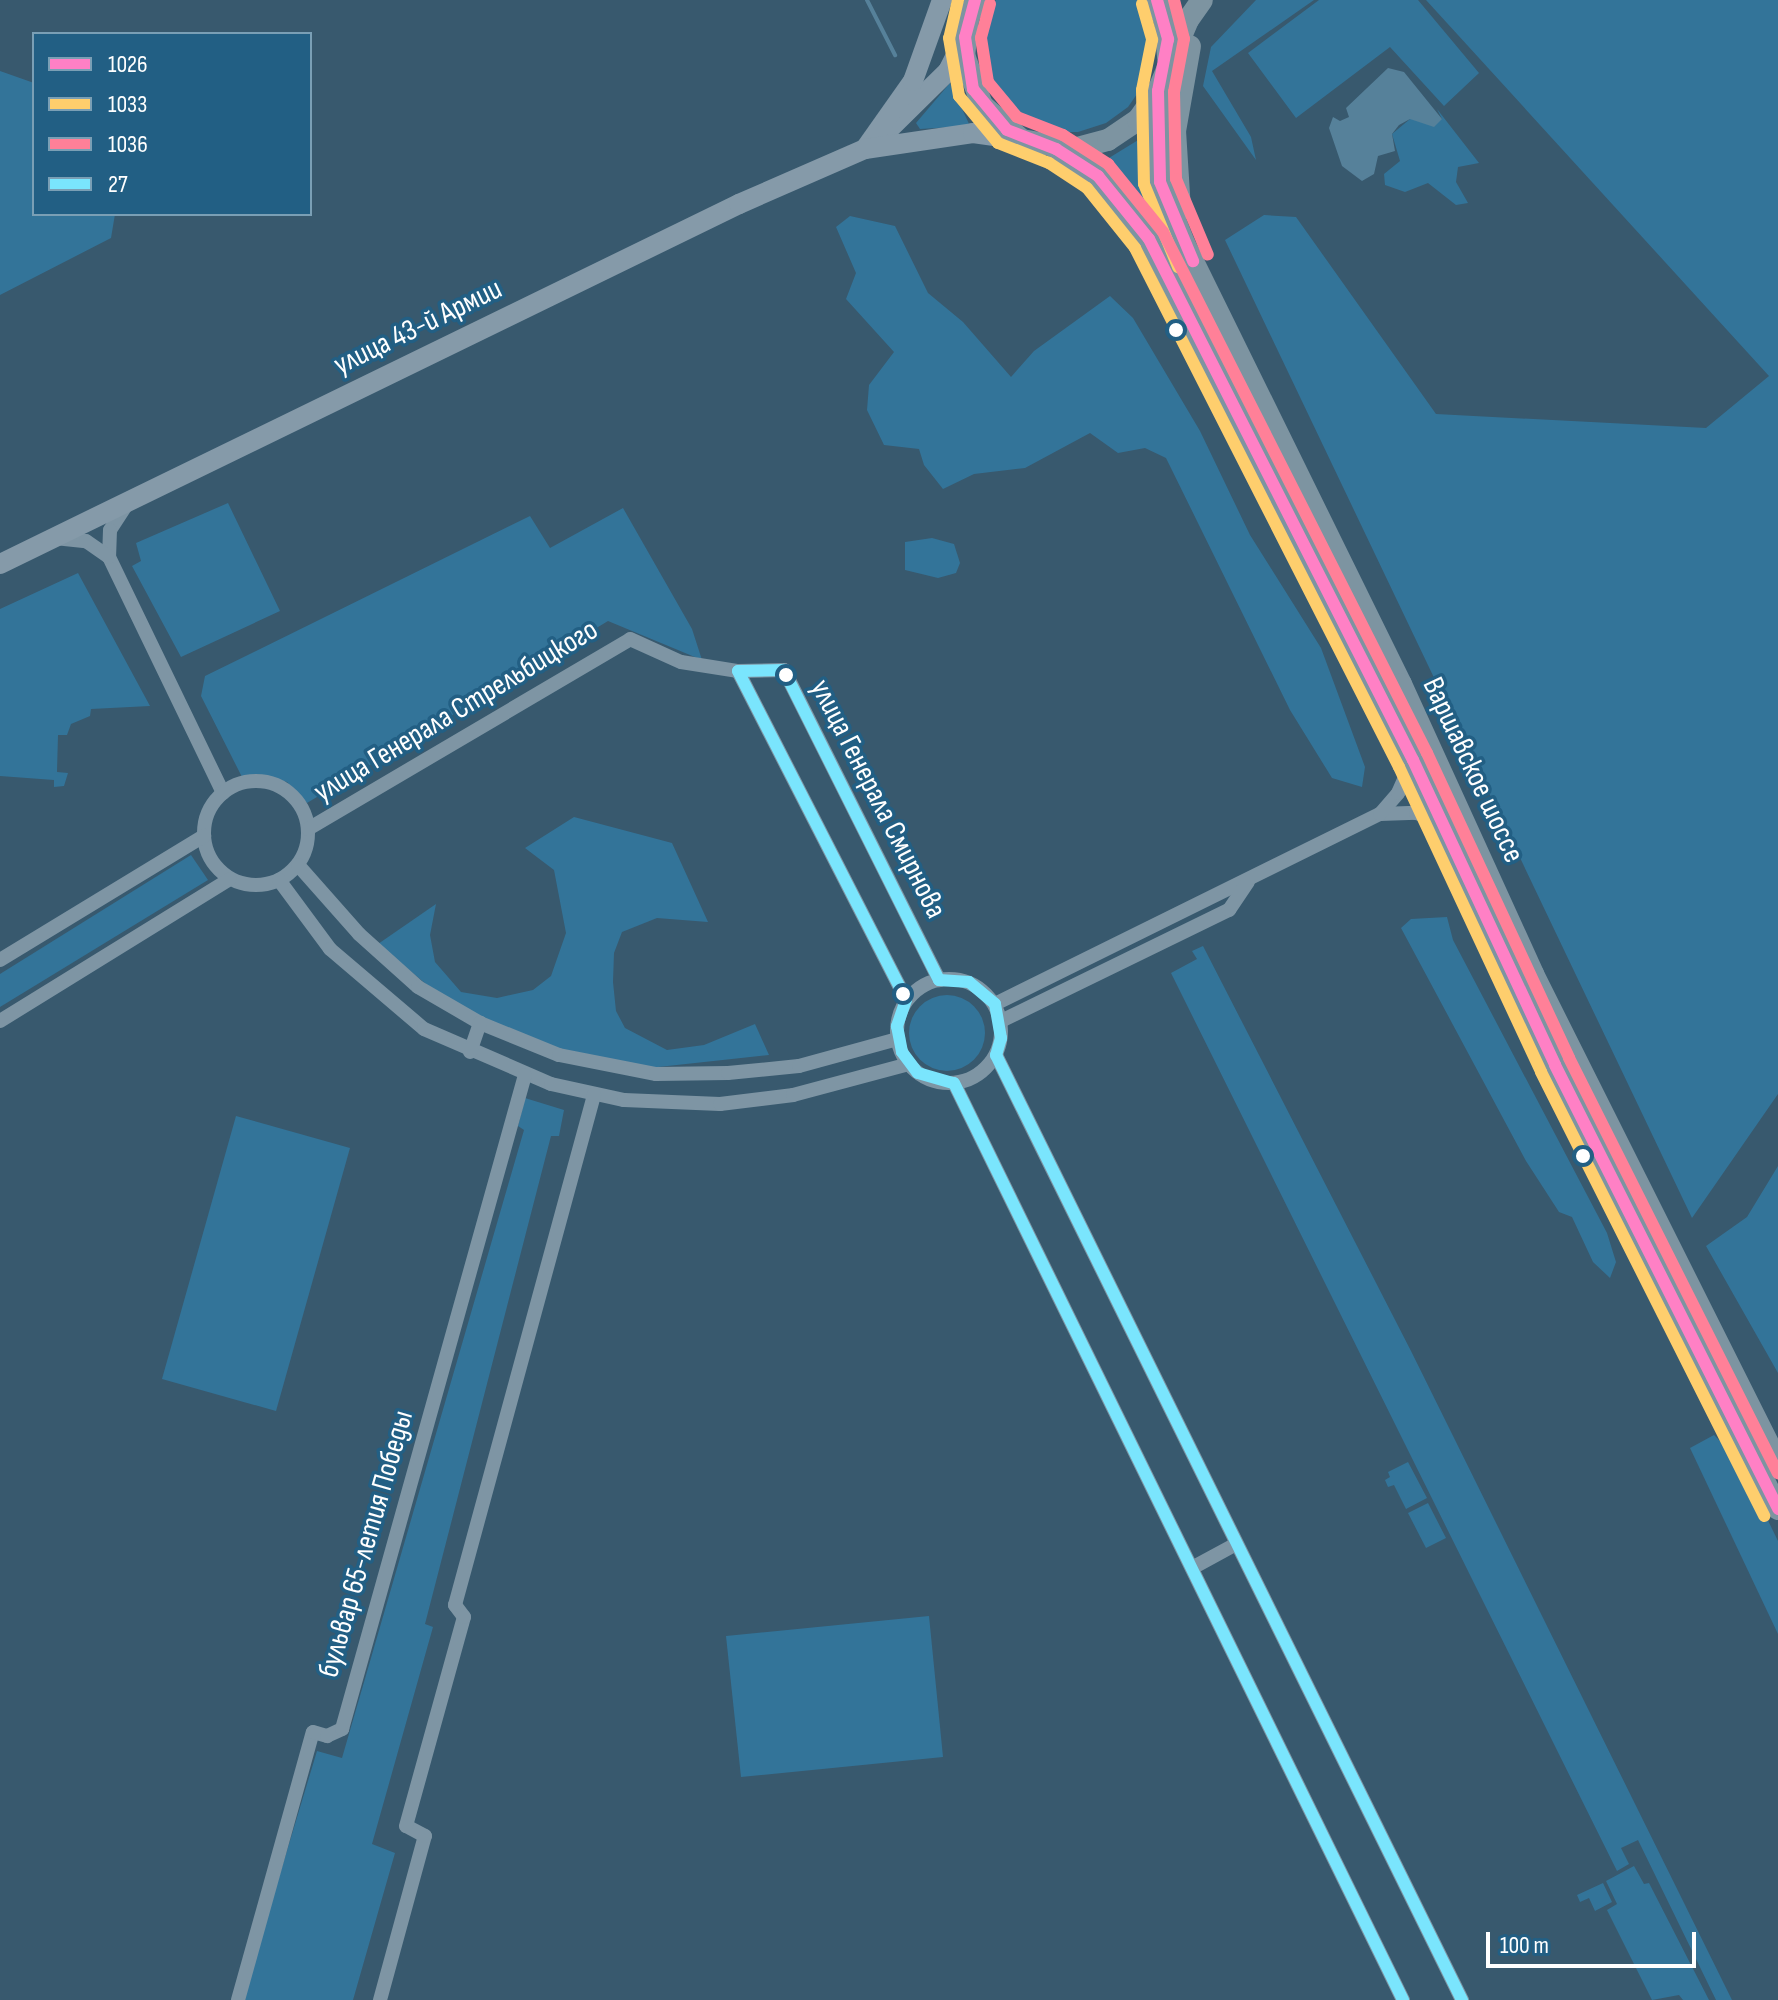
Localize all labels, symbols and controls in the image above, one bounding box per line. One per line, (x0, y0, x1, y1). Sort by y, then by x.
legend (32, 32, 312, 216)
text: 1026 (108, 50, 148, 79)
text: 1033 (108, 90, 147, 119)
text: 1036 (108, 130, 148, 159)
text: 27 (108, 170, 128, 199)
street label: улица 43-й Армии (328, 271, 508, 383)
unlabelled marker (1168, 322, 1184, 338)
street label: улица Генерала Стрельбицкого (307, 612, 605, 810)
unlabelled marker (778, 667, 794, 683)
street label: Варшавское шоссе (1414, 672, 1532, 868)
street label: улица Генерала Смирнова (802, 674, 954, 924)
unlabelled marker (895, 986, 911, 1002)
unlabelled marker (1575, 1148, 1591, 1164)
street label: бульвар 65-летия Победы (311, 1406, 421, 1682)
scale bar (1490, 1916, 1700, 1966)
text: 100 m (1500, 1931, 1549, 1960)

